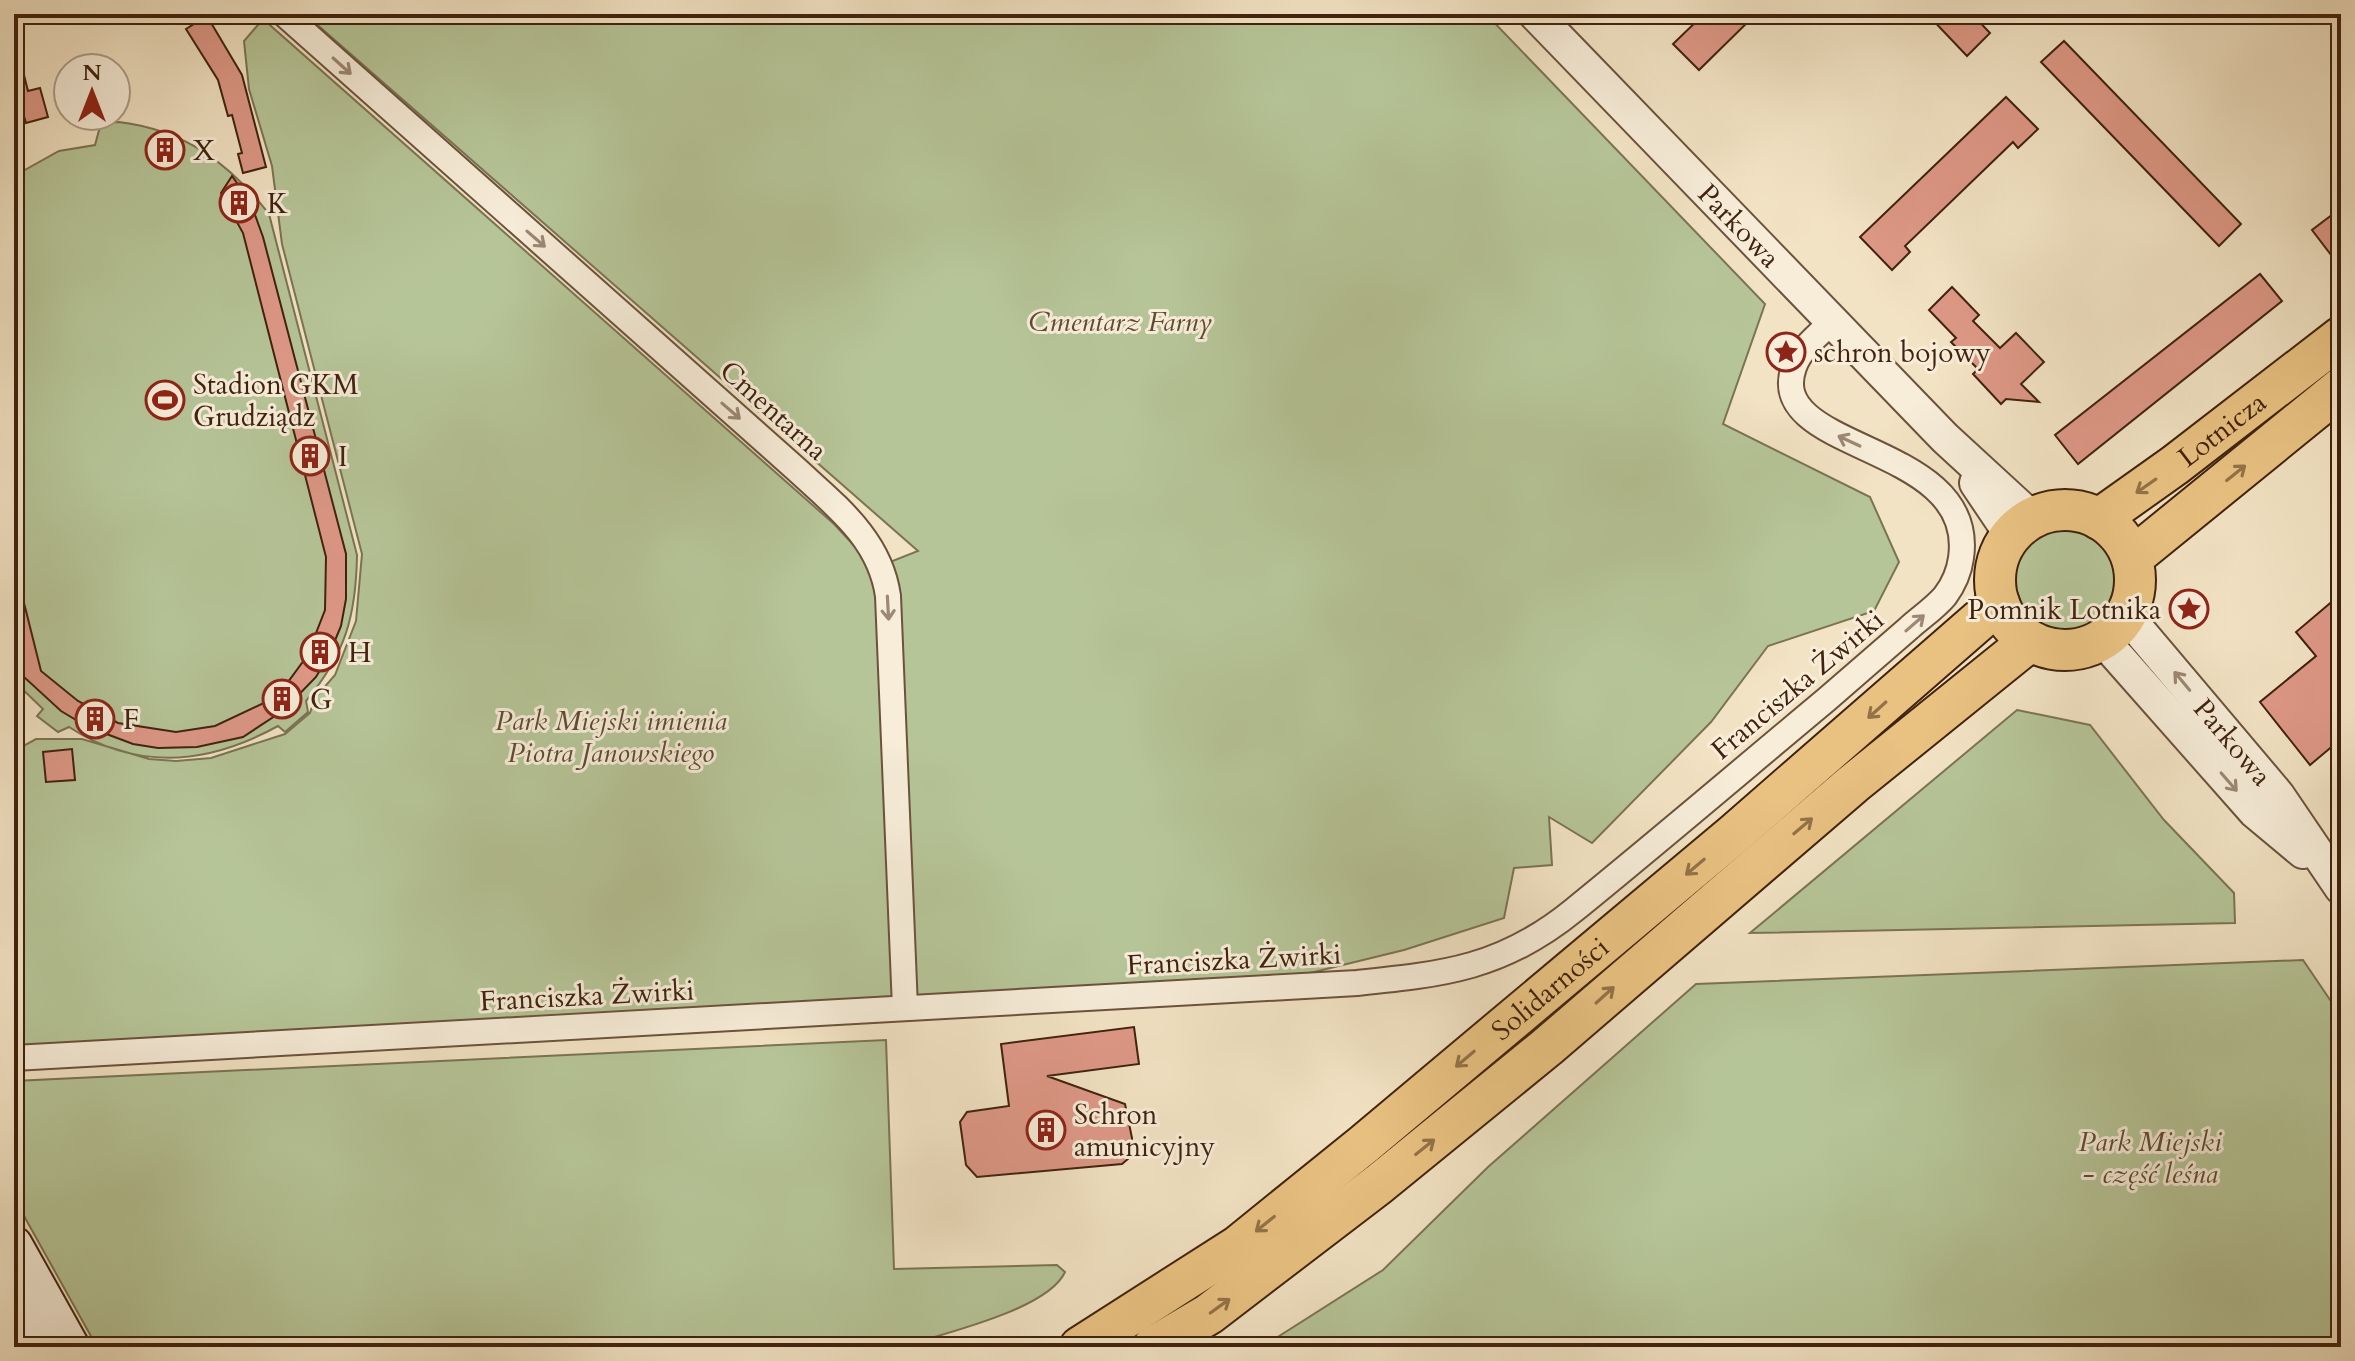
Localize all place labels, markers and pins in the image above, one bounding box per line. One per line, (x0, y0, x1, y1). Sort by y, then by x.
building icon: X (144, 129, 186, 171)
place label: X (193, 132, 215, 170)
building icon: K (218, 182, 260, 224)
place label: K (267, 185, 288, 223)
place icon: schron bojowy (1765, 331, 1807, 373)
place label: schron bojowy (1814, 334, 1991, 372)
place label: Stadion GKM Grudziądz (193, 366, 359, 436)
sports icon: Stadion GKM Grudziądz (144, 379, 186, 421)
building icon: I (289, 435, 331, 477)
place label: I (338, 438, 348, 476)
place icon: Pomnik Lotnika (2168, 588, 2210, 630)
place label: Pomnik Lotnika (1968, 591, 2161, 629)
building icon: H (299, 631, 341, 673)
place label: H (348, 634, 371, 672)
building icon: G (261, 678, 303, 720)
place label: G (310, 681, 332, 719)
building icon: F (74, 698, 116, 740)
place label: F (123, 701, 139, 739)
place label: Schron amunicyjny (1074, 1096, 1215, 1166)
building icon: Schron amunicyjny (1025, 1109, 1067, 1151)

